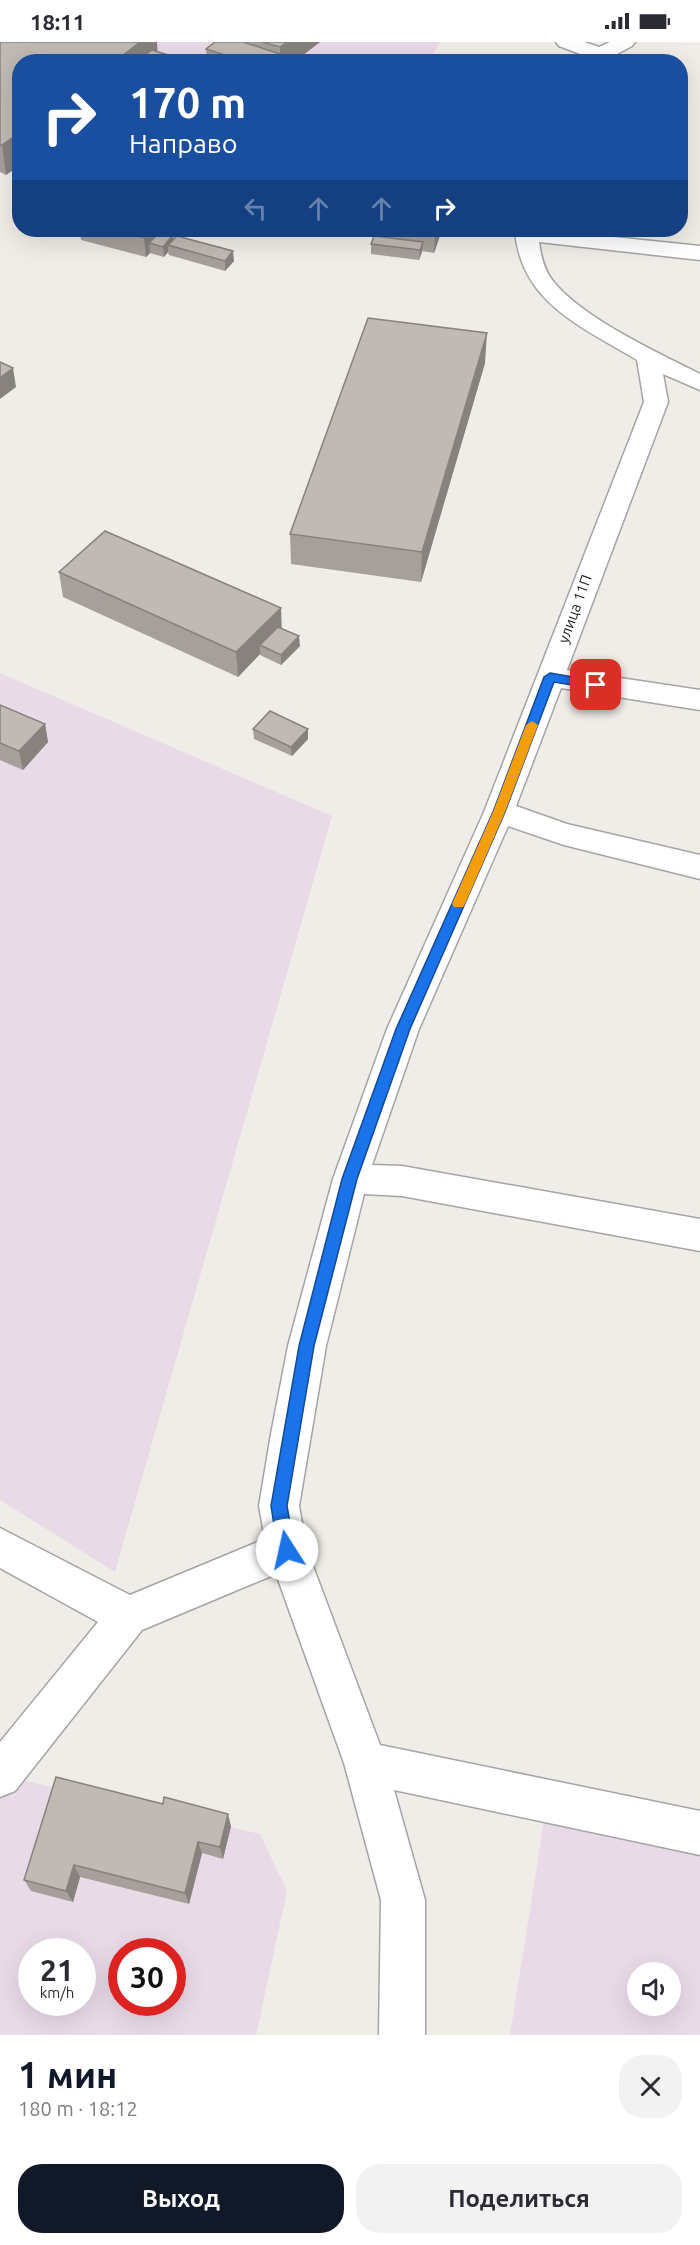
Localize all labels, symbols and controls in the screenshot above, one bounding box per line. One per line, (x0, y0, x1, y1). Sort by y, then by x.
text: 18:11 (30, 9, 85, 34)
icon: right (30, 78, 108, 156)
text: 170 m (129, 79, 246, 126)
text: Направо (129, 128, 238, 158)
icon: left (239, 192, 272, 225)
icon: ahead (302, 192, 335, 225)
icon: ahead (365, 192, 398, 225)
icon: right (428, 192, 461, 225)
street label: улица 11П (554, 572, 595, 645)
pin (570, 659, 621, 710)
icon: arrive (579, 668, 612, 701)
position arrow (255, 1518, 319, 1582)
speed limit sign: 30 (108, 1938, 186, 2016)
text: 21 (40, 1953, 74, 1987)
map controls (627, 1962, 681, 2016)
button: sound (627, 1962, 681, 2016)
text: km/h (40, 1984, 74, 2001)
text: 1 мин (18, 2054, 117, 2095)
button: close (619, 2055, 682, 2118)
text: 180 m · 18:12 (18, 2097, 138, 2120)
button: Выход (18, 2164, 344, 2233)
button: Поделиться (356, 2164, 682, 2233)

